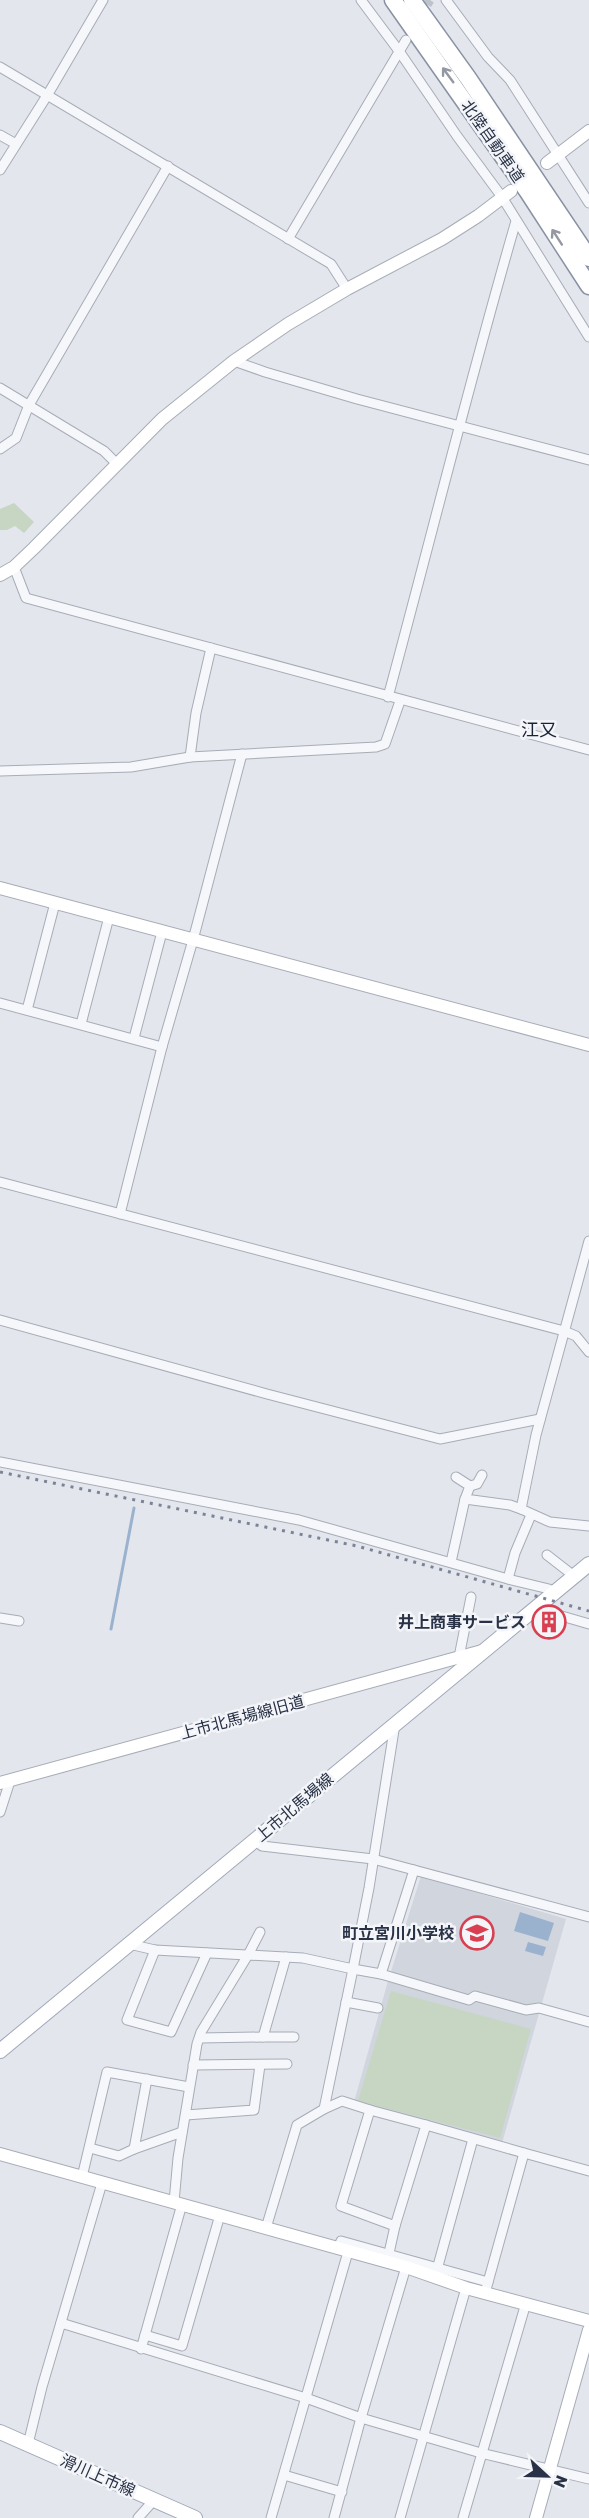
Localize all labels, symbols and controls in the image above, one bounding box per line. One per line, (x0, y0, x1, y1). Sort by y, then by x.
one-way arrow (441, 68, 454, 84)
street label: 北陸自動車道 (457, 97, 528, 186)
one-way arrow (551, 229, 563, 245)
district label: 江又 (521, 719, 557, 741)
building icon: 井上商事サービス (531, 1604, 567, 1640)
place label: 井上商事サービス (398, 1613, 526, 1632)
street label: 上市北馬場線旧道 (178, 1692, 306, 1743)
street label: 上市北馬場線 (251, 1769, 337, 1846)
school or university icon: 町立宮川小学校 (459, 1915, 495, 1951)
place label: 町立宮川小学校 (342, 1924, 454, 1943)
north arrow (517, 2446, 577, 2506)
street label: 滑川上市線 (57, 2451, 138, 2500)
text: N (549, 2473, 571, 2490)

